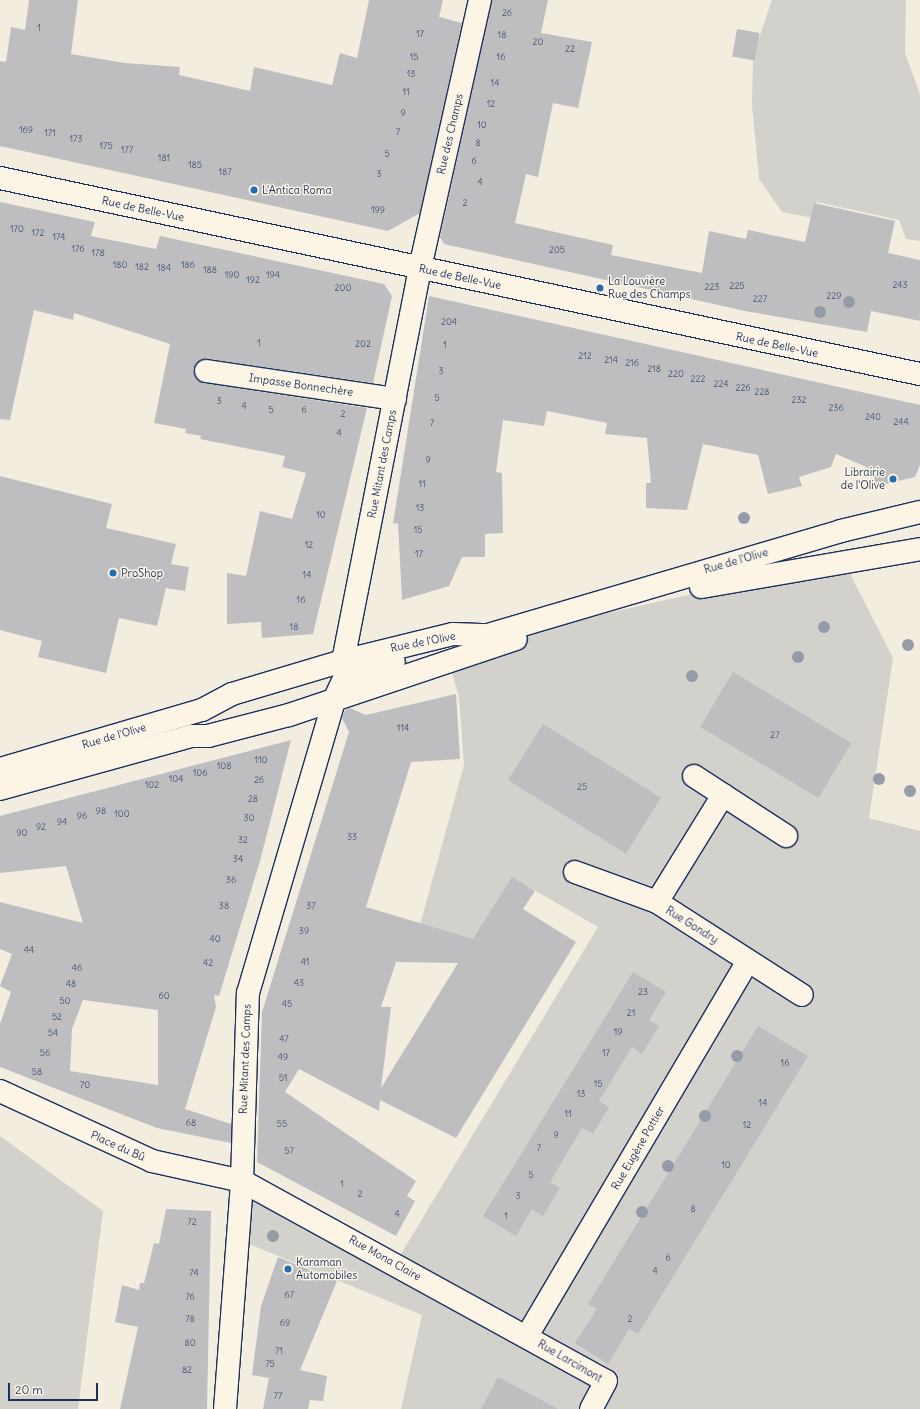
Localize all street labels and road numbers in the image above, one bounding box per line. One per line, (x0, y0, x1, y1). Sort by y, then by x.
street label: Rue des Champs (434, 92, 466, 176)
street label: Rue de Belle-Vue (101, 194, 185, 224)
street label: Rue de Belle-Vue (418, 262, 502, 292)
street label: Rue de Belle-Vue (735, 330, 819, 360)
street label: Impasse Bonnechère (248, 371, 354, 399)
street label: Rue Mitant des Camps (365, 409, 399, 519)
street label: Rue de l'Olive (702, 546, 770, 576)
street label: Rue de l'Olive (389, 629, 457, 655)
street label: Rue de l'Olive (80, 721, 148, 751)
street label: Rue Gondry (663, 904, 721, 946)
street label: Rue Mitant des Camps (236, 1004, 254, 1114)
street label: Rue Eugène Pottier (609, 1104, 667, 1192)
street label: Place du Bû (89, 1128, 147, 1164)
street label: Rue Mona Claire (347, 1233, 423, 1283)
street label: Rue Larcimont (535, 1337, 605, 1385)

